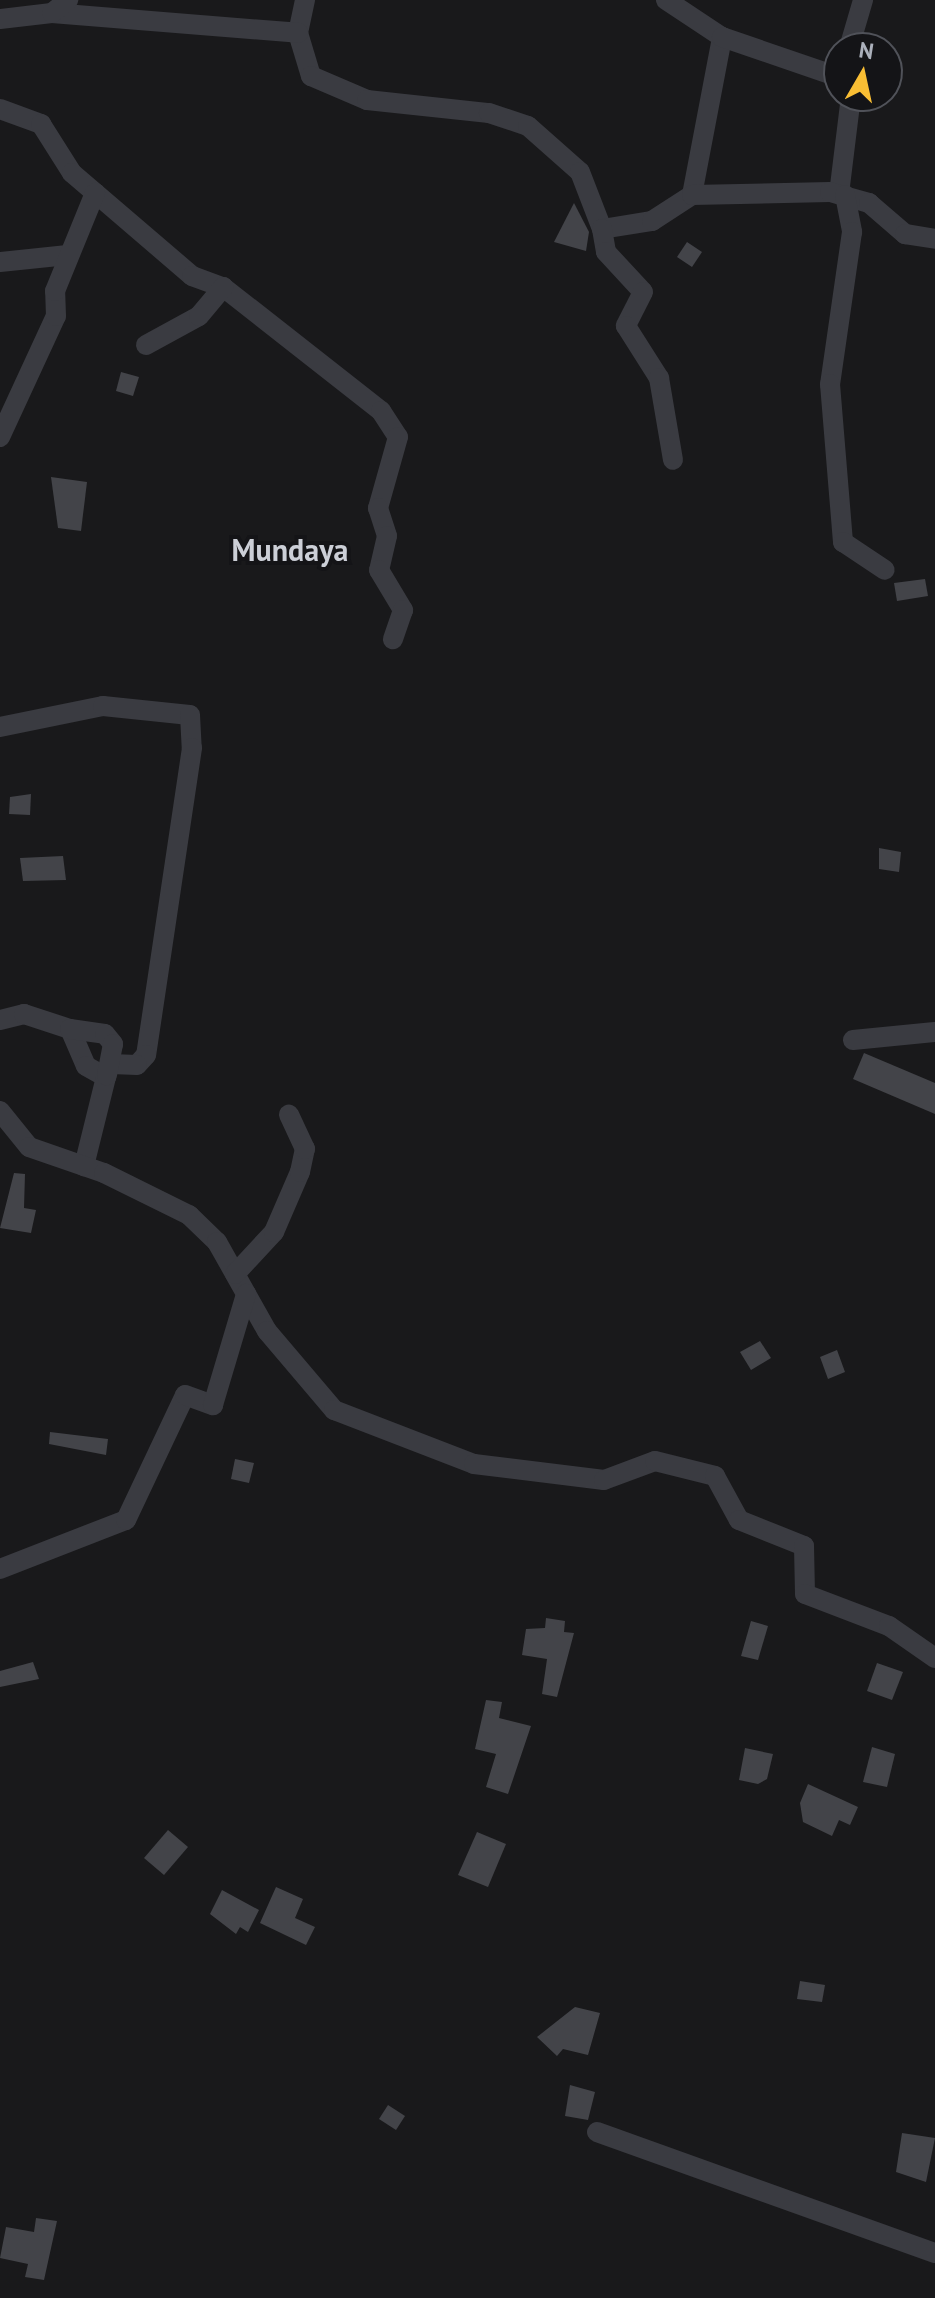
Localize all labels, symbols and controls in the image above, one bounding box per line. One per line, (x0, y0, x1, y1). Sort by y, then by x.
north arrow (823, 32, 903, 112)
text: N (857, 35, 876, 65)
district label: Mundaya (232, 532, 348, 568)

